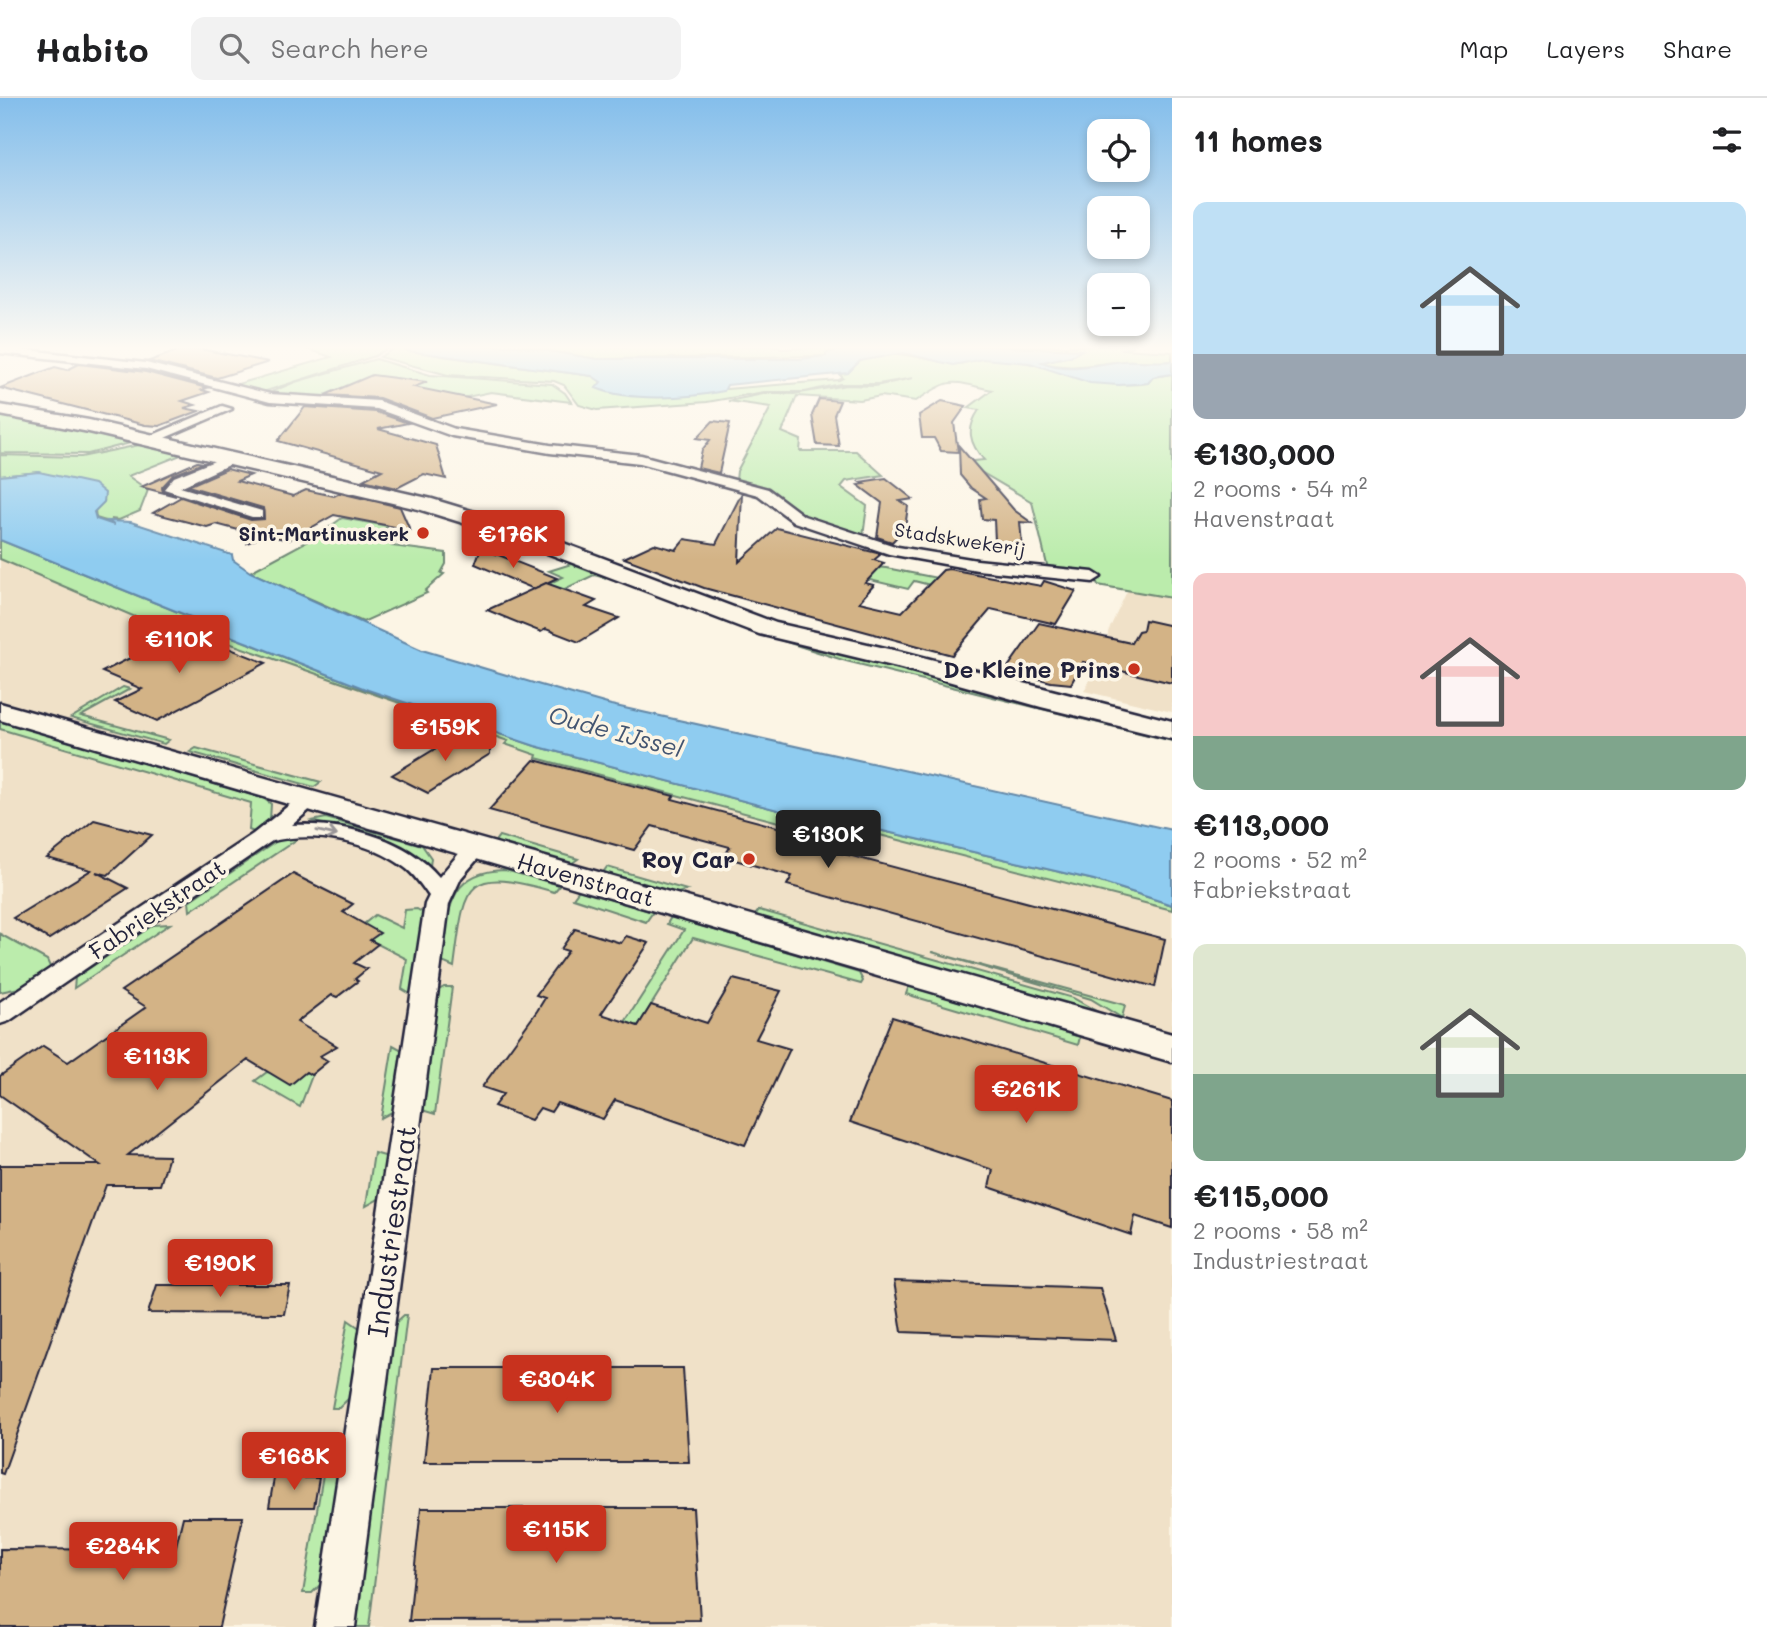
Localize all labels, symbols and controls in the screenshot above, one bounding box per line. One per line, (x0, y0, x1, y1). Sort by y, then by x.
search box (191, 17, 681, 80)
text: Habito (35, 27, 149, 70)
icon: search (215, 29, 253, 67)
text: Search here (271, 31, 429, 65)
text: Map (1460, 33, 1508, 64)
text: Layers (1546, 33, 1625, 64)
text: Share (1663, 33, 1732, 64)
map controls (1087, 119, 1150, 336)
button: locate (1087, 119, 1150, 182)
text: 11 homes (1193, 120, 1323, 160)
icon: filters (1708, 121, 1746, 159)
button: + (1087, 196, 1150, 259)
icon: home (1407, 248, 1533, 374)
button: − (1087, 273, 1150, 336)
text: €130,000 (1193, 433, 1335, 473)
text: 2 rooms · 54 m² (1193, 473, 1368, 503)
text: Havenstraat (1193, 503, 1335, 533)
pin: €176K (464, 510, 562, 570)
street label: Stadskwekerij (893, 516, 1027, 562)
text: €176K (478, 518, 548, 548)
place label: Sint-Martinuskerk (238, 521, 409, 546)
marker: Sint-Martinuskerk (415, 525, 431, 541)
pin: €110K (130, 616, 228, 675)
icon: home (1407, 619, 1533, 745)
text: €110K (145, 623, 213, 653)
place label: De Kleine Prins (943, 654, 1120, 684)
marker: De Kleine Prins (1126, 661, 1142, 677)
water label: Oude IJssel (545, 698, 687, 764)
pin: €159K (396, 704, 494, 763)
text: €159K (409, 711, 481, 741)
text: €113,000 (1193, 804, 1329, 844)
pin: €130K (779, 810, 877, 870)
text: €130K (792, 818, 864, 848)
one-way arrow (315, 827, 337, 840)
place label: Roy Car (641, 844, 735, 874)
text: 2 rooms · 52 m² (1193, 844, 1367, 874)
street label: Havenstraat (514, 845, 658, 913)
marker: Roy Car (741, 851, 757, 867)
street label: Fabriekstraat (83, 852, 231, 966)
text: Fabriekstraat (1193, 874, 1352, 904)
icon: home (1407, 990, 1533, 1116)
pin: €113K (108, 1032, 206, 1092)
text: €113K (123, 1040, 191, 1070)
pin: €261K (977, 1066, 1075, 1125)
text: €261K (991, 1073, 1061, 1103)
street label: Industriestraat (358, 1123, 424, 1339)
text: €115,000 (1193, 1175, 1329, 1215)
text: 2 rooms · 58 m² (1193, 1215, 1368, 1245)
pin: €190K (171, 1240, 269, 1299)
text: Industriestraat (1193, 1245, 1369, 1275)
text: €190K (184, 1247, 256, 1277)
pin: €304K (508, 1356, 606, 1415)
text: €304K (519, 1363, 595, 1393)
pin: €168K (245, 1432, 343, 1492)
text: €168K (258, 1440, 330, 1470)
pin: €115K (507, 1506, 605, 1565)
text: €115K (522, 1513, 590, 1543)
pin: €284K (74, 1522, 172, 1582)
text: €284K (85, 1530, 161, 1560)

